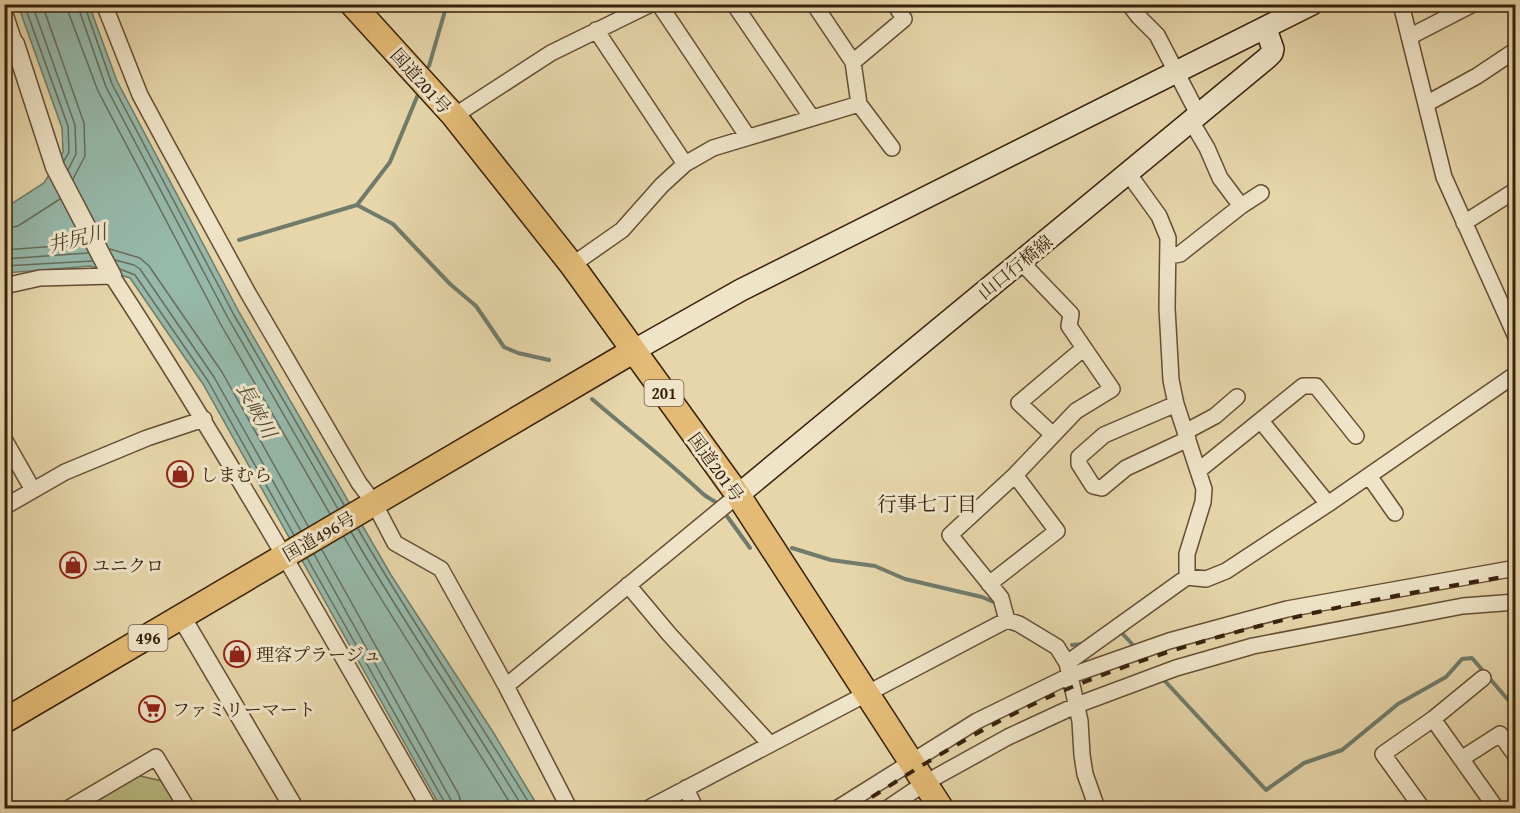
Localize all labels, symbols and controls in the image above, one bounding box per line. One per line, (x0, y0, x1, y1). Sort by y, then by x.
street label: 国道201号 (384, 42, 458, 120)
water label: 井尻川 (44, 216, 112, 259)
street label: 山口行橋線 (972, 228, 1058, 306)
water label: 長峡川 (230, 377, 285, 445)
road number: 201 (644, 380, 684, 406)
street label: 国道201号 (682, 427, 750, 507)
shop icon: しまむら (165, 459, 195, 489)
place label: しまむら (200, 461, 272, 488)
district label: 行事七丁目 (877, 489, 977, 518)
street label: 国道496号 (278, 504, 360, 568)
shop icon: ユニクロ (58, 550, 88, 580)
place label: ユニクロ (92, 552, 164, 579)
road number: 496 (128, 625, 168, 651)
shop icon: 理容プラージュ (222, 639, 252, 669)
place label: 理容プラージュ (256, 641, 381, 668)
supermarket icon: ファミリーマート (137, 694, 167, 724)
place label: ファミリーマート (172, 696, 316, 723)

